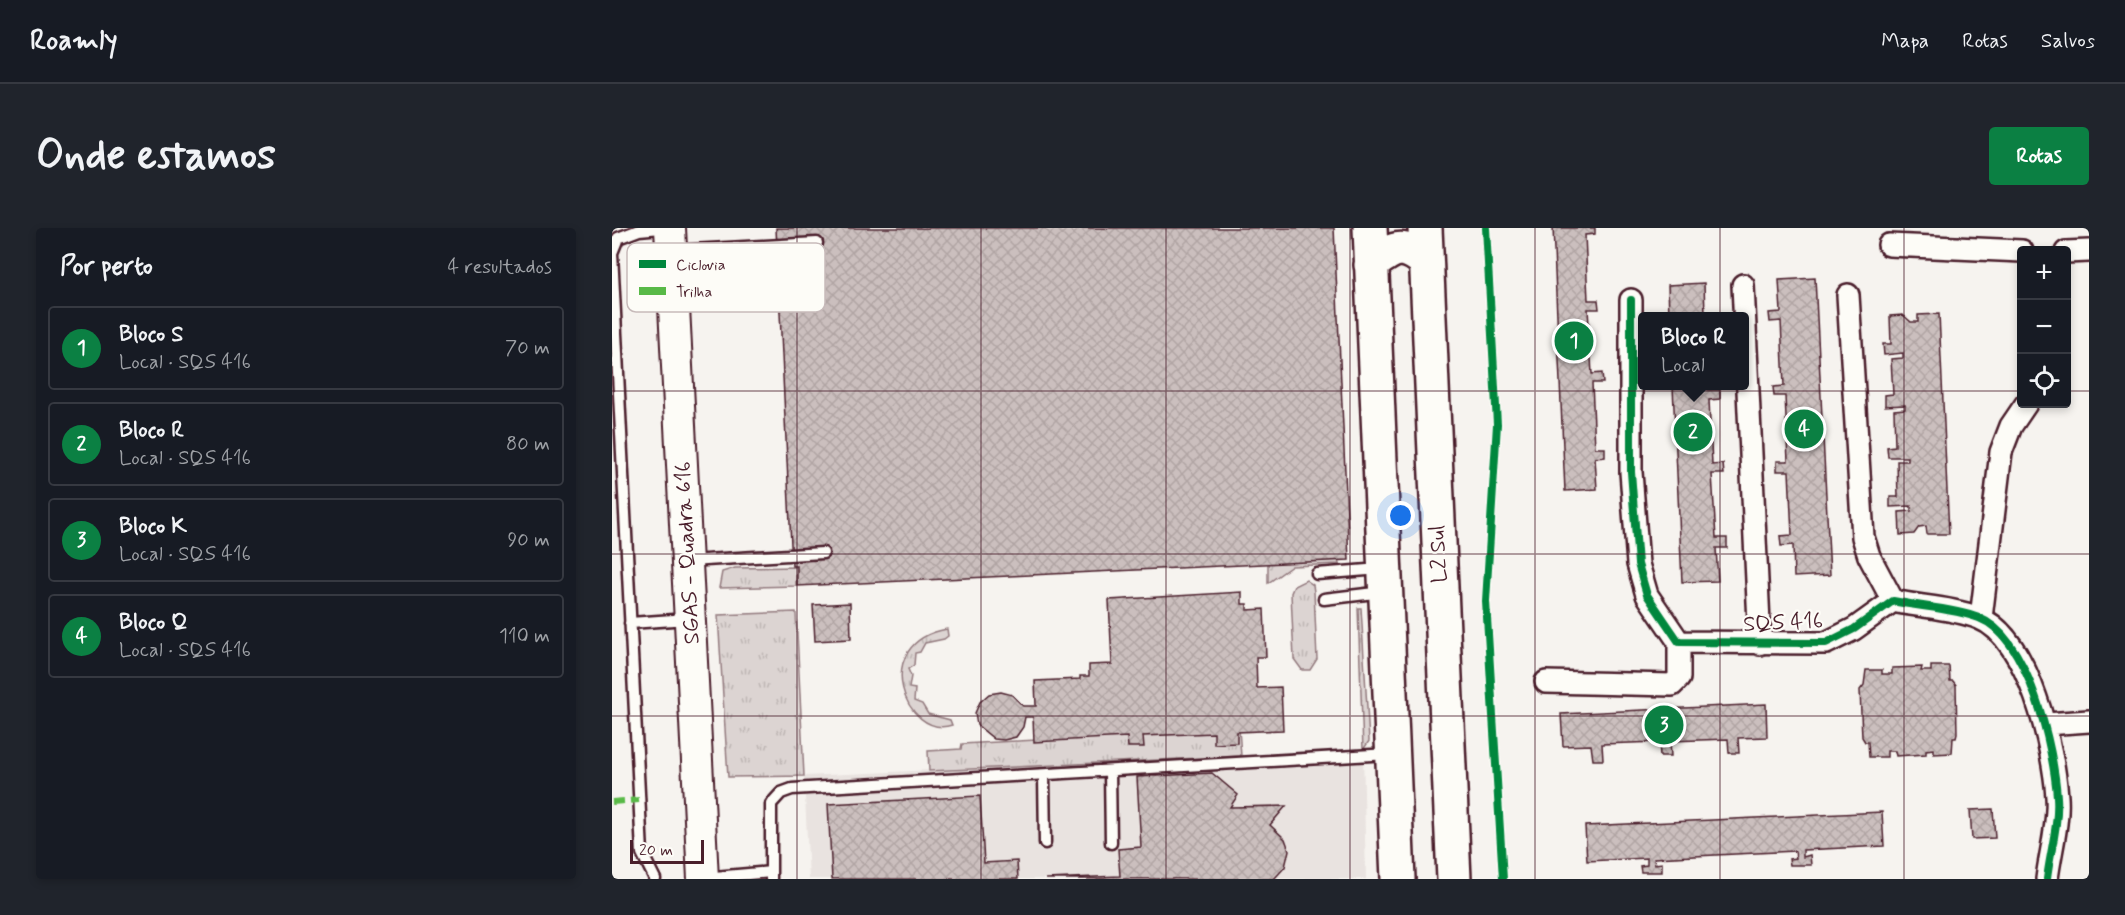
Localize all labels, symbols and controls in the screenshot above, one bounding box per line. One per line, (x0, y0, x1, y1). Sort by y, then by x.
text: Roamly (30, 23, 118, 60)
text: Mapa (1881, 27, 1929, 55)
text: Rotas (1962, 27, 2008, 55)
text: Salvos (2041, 27, 2095, 55)
button: Rotas (1989, 127, 2089, 185)
text: Onde estamos (36, 129, 276, 184)
legend (627, 243, 825, 312)
map controls (2017, 246, 2071, 408)
button: + (2017, 246, 2071, 300)
text: Por perto (60, 250, 153, 284)
text: 4 resultados (448, 254, 552, 281)
text: Ciclovia (676, 255, 726, 276)
text: Trilha (676, 282, 713, 303)
button: − (2017, 300, 2071, 354)
popup (1638, 312, 1749, 390)
pin: 1 (1554, 318, 1594, 364)
text: Bloco S (119, 321, 183, 349)
text: Bloco R (1661, 324, 1726, 352)
text: 1 (77, 335, 86, 362)
text: 70 m (505, 335, 550, 362)
text: Local · SQS 416 (119, 349, 251, 376)
text: Local (1661, 352, 1705, 379)
button: locate (2017, 354, 2071, 408)
pin: 4 (1784, 406, 1824, 452)
pin: 2 (1674, 410, 1712, 454)
text: Bloco R (119, 417, 184, 445)
text: 2 (77, 431, 86, 458)
text: 80 m (506, 431, 550, 458)
text: Local · SQS 416 (119, 445, 251, 472)
street label: SGAS - Quadra 616 (669, 461, 707, 645)
your location (1386, 501, 1415, 530)
text: Bloco K (119, 513, 187, 541)
street label: L2 Sul (1424, 524, 1454, 584)
text: 3 (77, 527, 86, 554)
text: 90 m (507, 527, 550, 554)
text: Local · SQS 416 (119, 541, 251, 568)
street label: SQS 416 (1742, 607, 1824, 639)
text: Bloco Q (119, 609, 188, 637)
text: 4 (76, 623, 87, 650)
text: 110 m (499, 623, 550, 650)
text: Local · SQS 416 (119, 637, 251, 664)
pin: 3 (1644, 702, 1684, 748)
scale bar (630, 837, 704, 864)
text: 20 m (639, 840, 673, 861)

